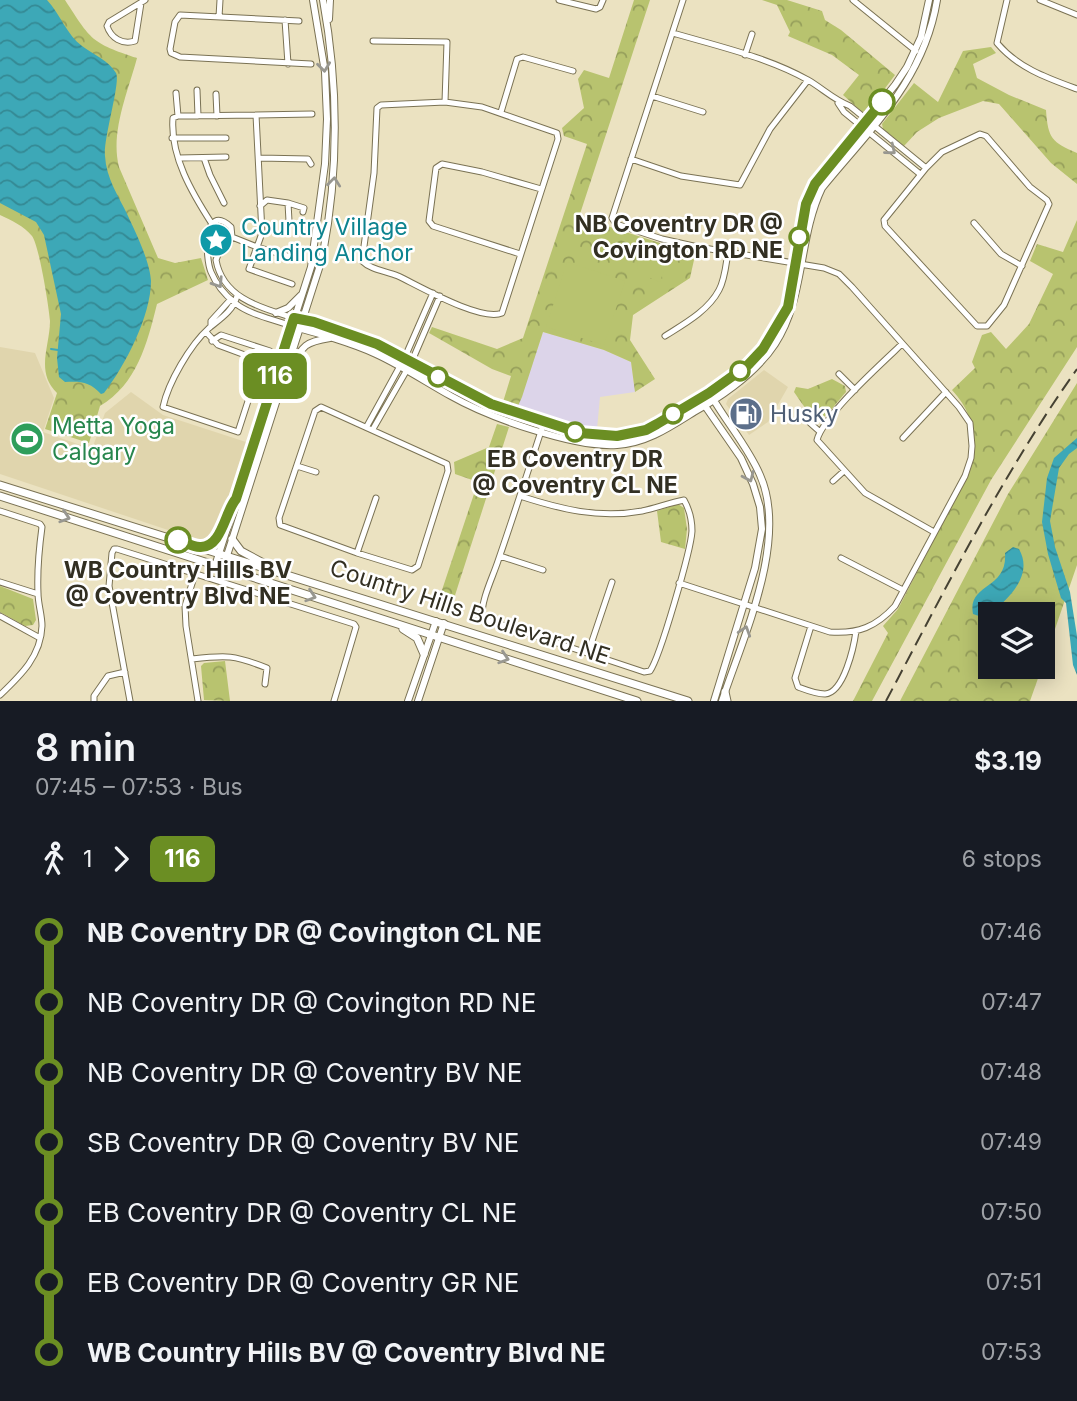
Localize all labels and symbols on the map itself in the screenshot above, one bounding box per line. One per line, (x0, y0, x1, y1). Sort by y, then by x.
one-way arrow (316, 62, 331, 73)
unlabelled marker (869, 89, 895, 115)
one-way arrow (883, 142, 896, 155)
one-way arrow (326, 176, 341, 187)
place label: NB Coventry DR @ Covington RD NE (575, 210, 783, 264)
place label: Country Village Landing Anchor (241, 213, 413, 267)
place icon: Country Village Landing Anchor (197, 221, 235, 259)
marker: NB Coventry DR @ Covington RD NE (789, 227, 809, 247)
one-way arrow (210, 275, 222, 288)
line badge: 116 (235, 353, 315, 399)
unlabelled marker (730, 361, 750, 381)
unlabelled marker (428, 367, 448, 387)
fuel station icon: Husky (727, 395, 765, 433)
place label: Husky (770, 400, 838, 428)
unlabelled marker (663, 404, 683, 424)
place label: Metta Yoga Calgary (52, 412, 175, 466)
sports icon: Metta Yoga Calgary (8, 420, 46, 458)
marker: EB Coventry DR @ Coventry CL NE (565, 422, 585, 442)
place label: EB Coventry DR @ Coventry CL NE (472, 445, 678, 499)
one-way arrow (741, 470, 755, 482)
one-way arrow (58, 509, 71, 523)
marker: WB Country Hills BV @ Coventry Blvd NE (165, 527, 191, 553)
street label: Country Hills Boulevard NE (326, 553, 614, 671)
place label: WB Country Hills BV @ Coventry Blvd NE (64, 556, 292, 610)
one-way arrow (305, 588, 317, 603)
one-way arrow (737, 625, 752, 637)
one-way arrow (497, 650, 509, 664)

